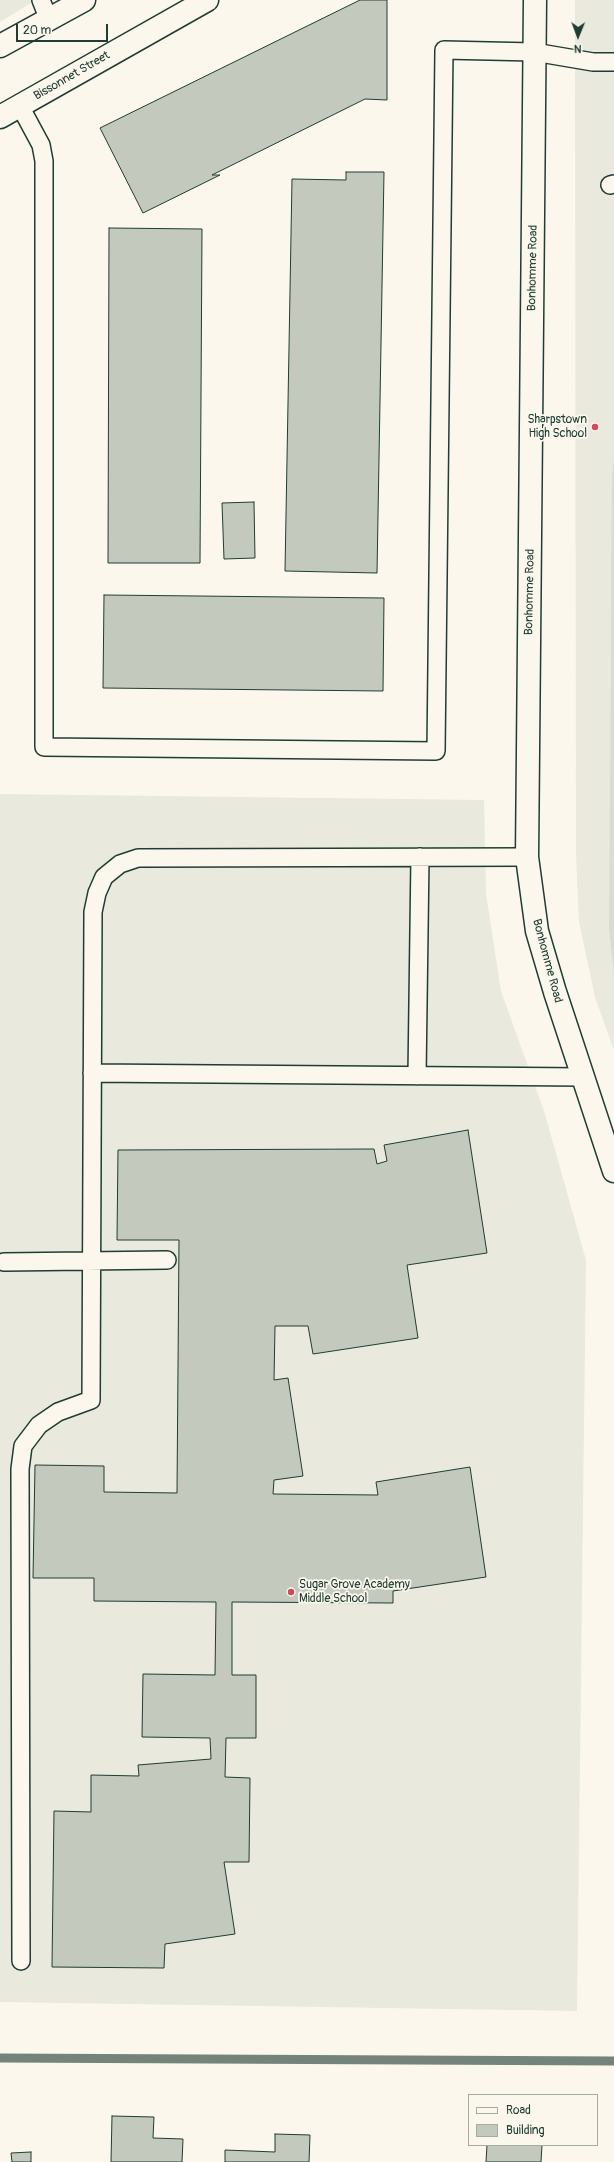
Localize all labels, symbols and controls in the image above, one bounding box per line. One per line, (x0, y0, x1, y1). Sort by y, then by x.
scale bar (18, 16, 110, 42)
north arrow (558, 16, 598, 56)
text: 20 m (23, 23, 51, 38)
text: N (574, 42, 582, 55)
street label: Bissonnet Street (31, 48, 113, 104)
street label: Bonhomme Road (525, 225, 541, 311)
place label: Sharpstown High School (527, 413, 587, 441)
marker: Sharpstown High School (590, 422, 600, 432)
street label: Bonhomme Road (522, 549, 538, 635)
street label: Bonhomme Road (529, 917, 565, 1005)
place label: Sugar Grove Academy Middle School (299, 1578, 410, 1606)
marker: Sugar Grove Academy Middle School (286, 1587, 296, 1597)
legend (468, 2094, 598, 2146)
text: Road (506, 2103, 531, 2118)
text: Building (506, 2123, 545, 2138)

